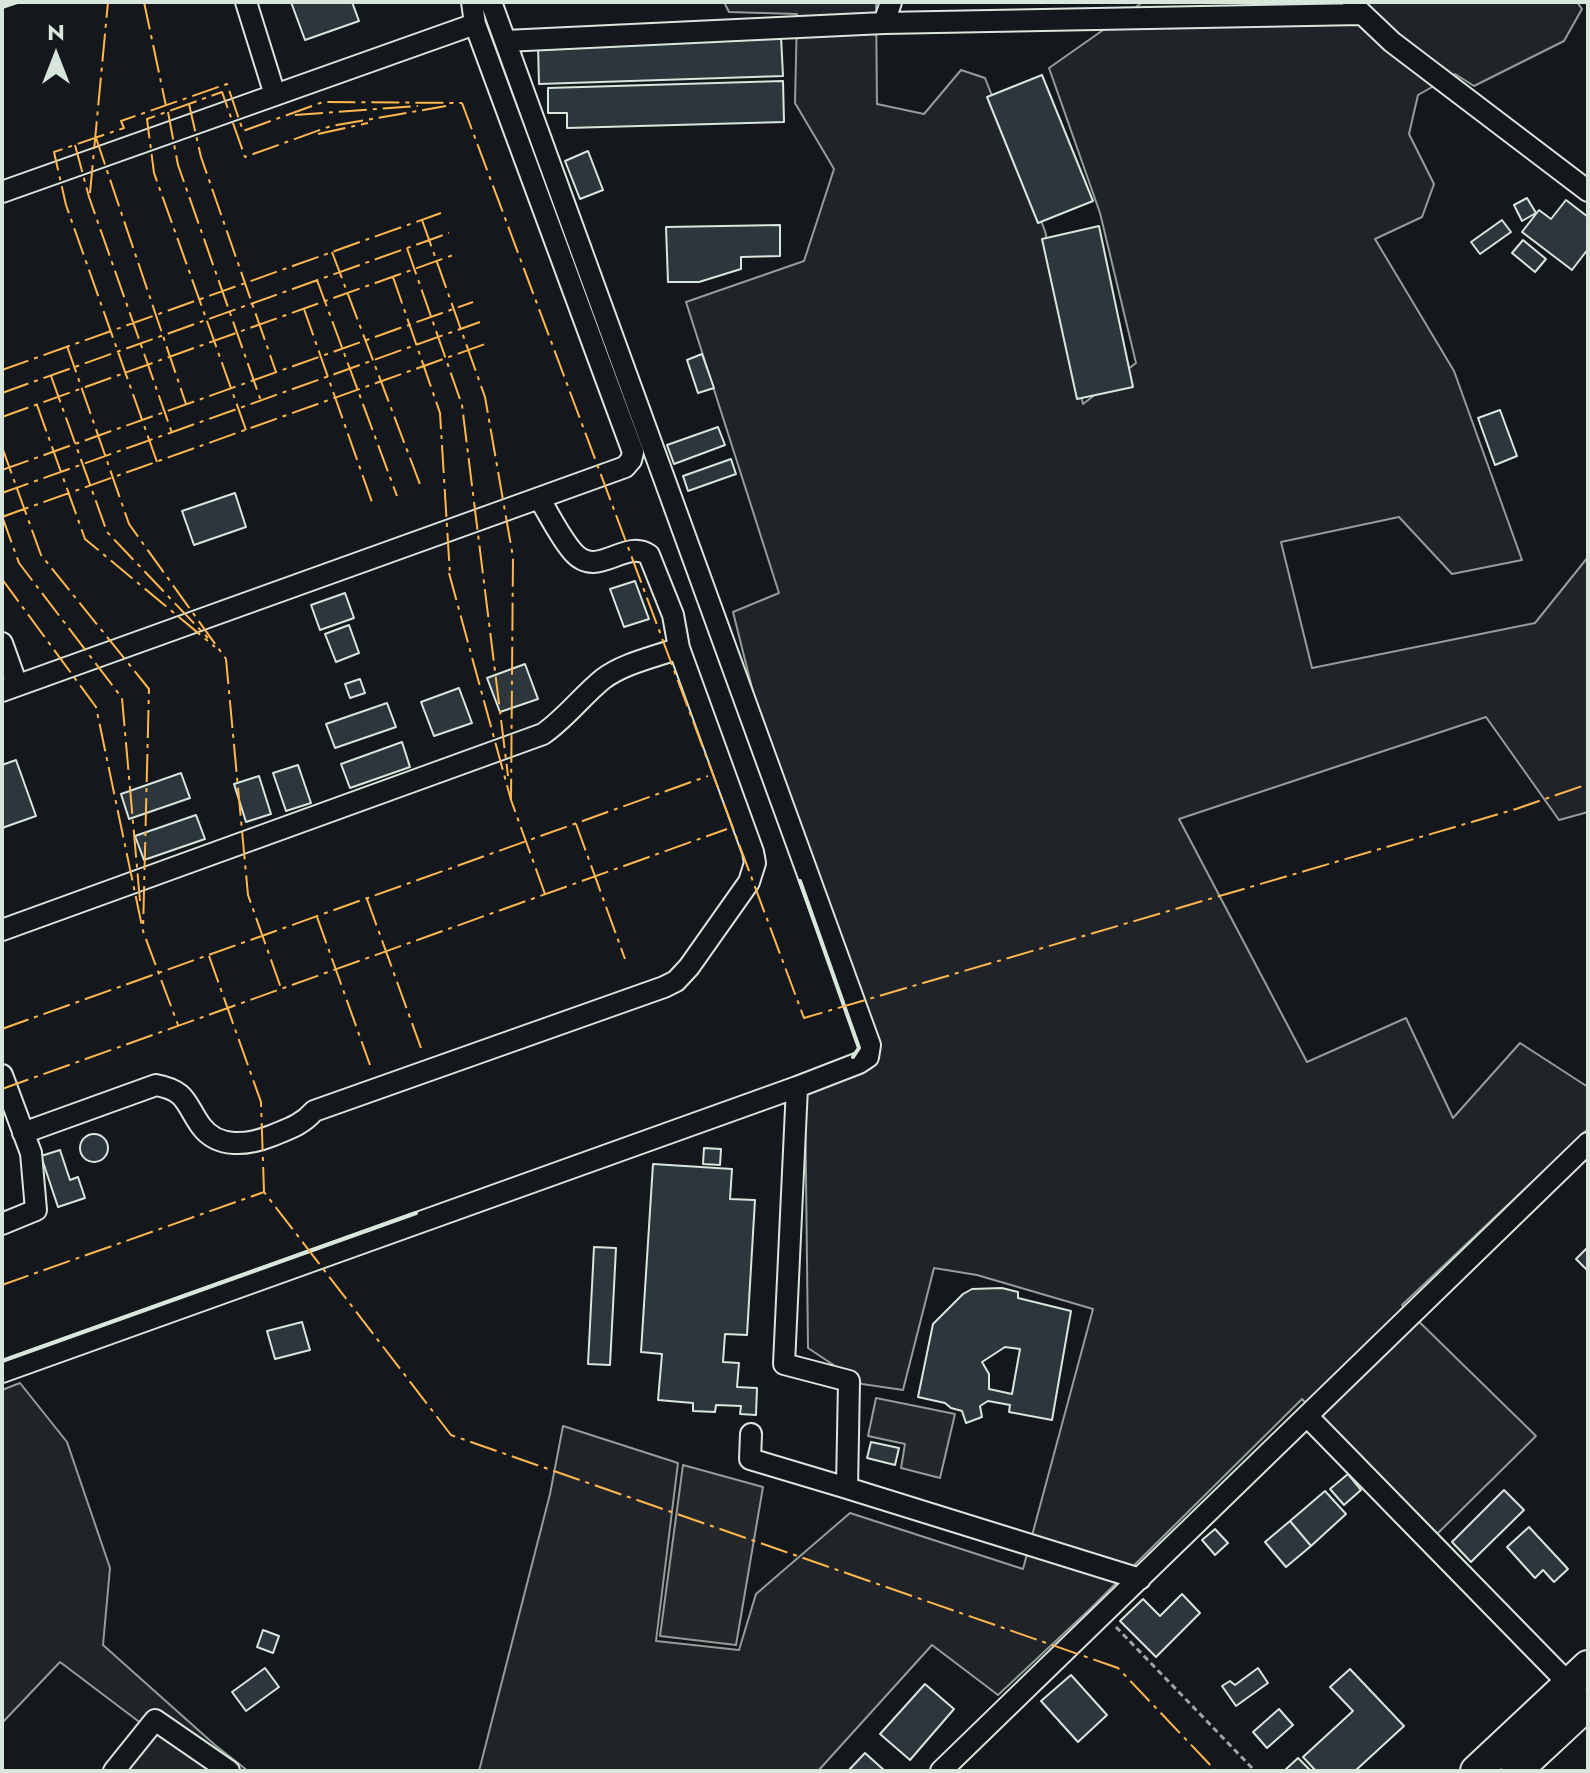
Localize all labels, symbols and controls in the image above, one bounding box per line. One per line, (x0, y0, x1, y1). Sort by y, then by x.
north arrow (16, 16, 96, 96)
text: N (47, 16, 65, 48)

